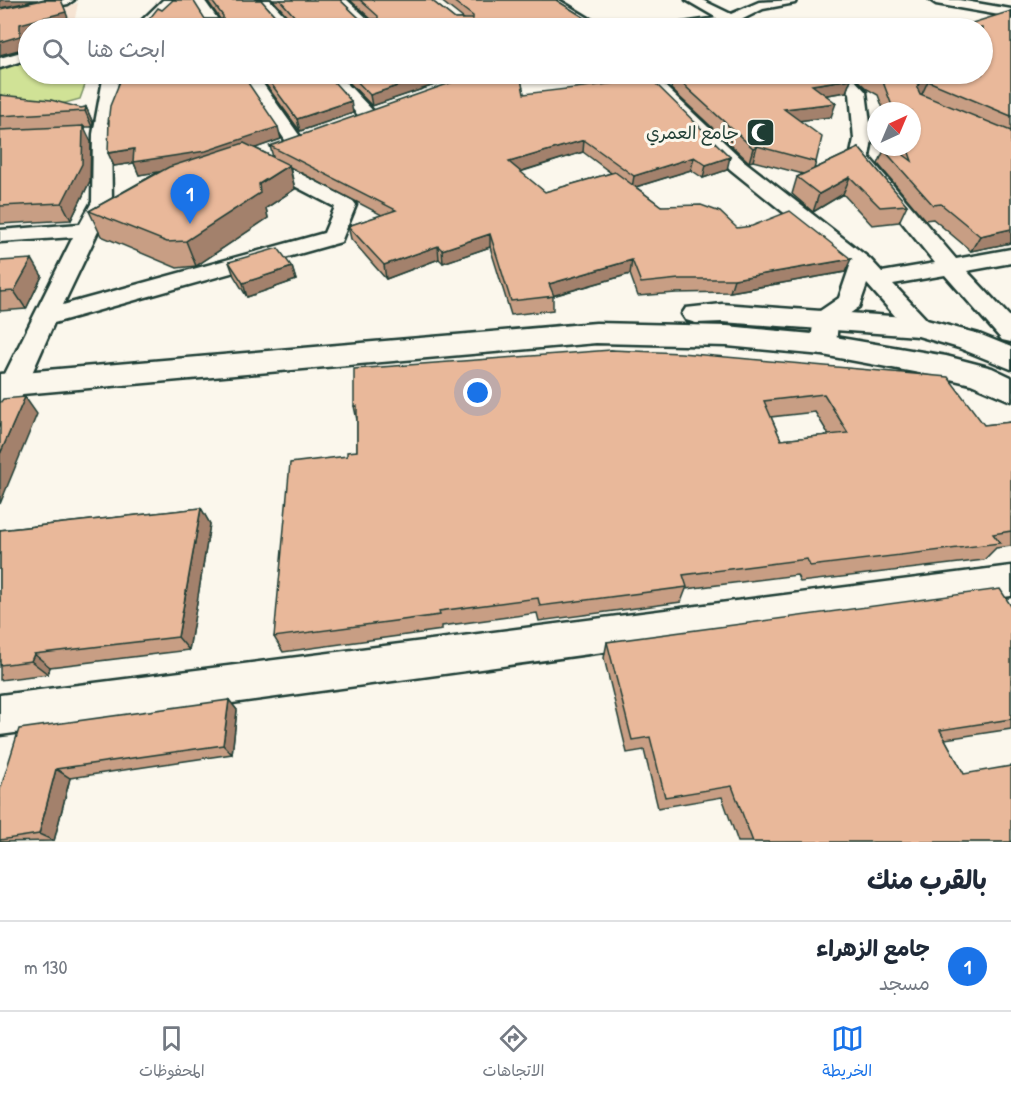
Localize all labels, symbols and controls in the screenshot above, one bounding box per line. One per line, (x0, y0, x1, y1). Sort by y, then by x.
search box (18, 18, 993, 84)
text: ابحث هنا (87, 34, 166, 64)
icon: search (39, 35, 72, 68)
north arrow (867, 102, 921, 156)
mosque icon: جامع العمري (744, 117, 776, 149)
place label: جامع العمري (646, 120, 739, 146)
pin: 1 (170, 174, 210, 224)
your location (463, 378, 492, 407)
text: بالقرب منك (867, 862, 987, 897)
text: جامع الزهراء (816, 933, 930, 963)
text: 130 m (24, 953, 67, 980)
text: 1 (964, 953, 971, 980)
text: مسجد (879, 969, 930, 996)
tab: المحفوظات (139, 1022, 205, 1085)
tab: الاتجاهات (483, 1022, 544, 1085)
tab: الخريطة (822, 1022, 872, 1085)

